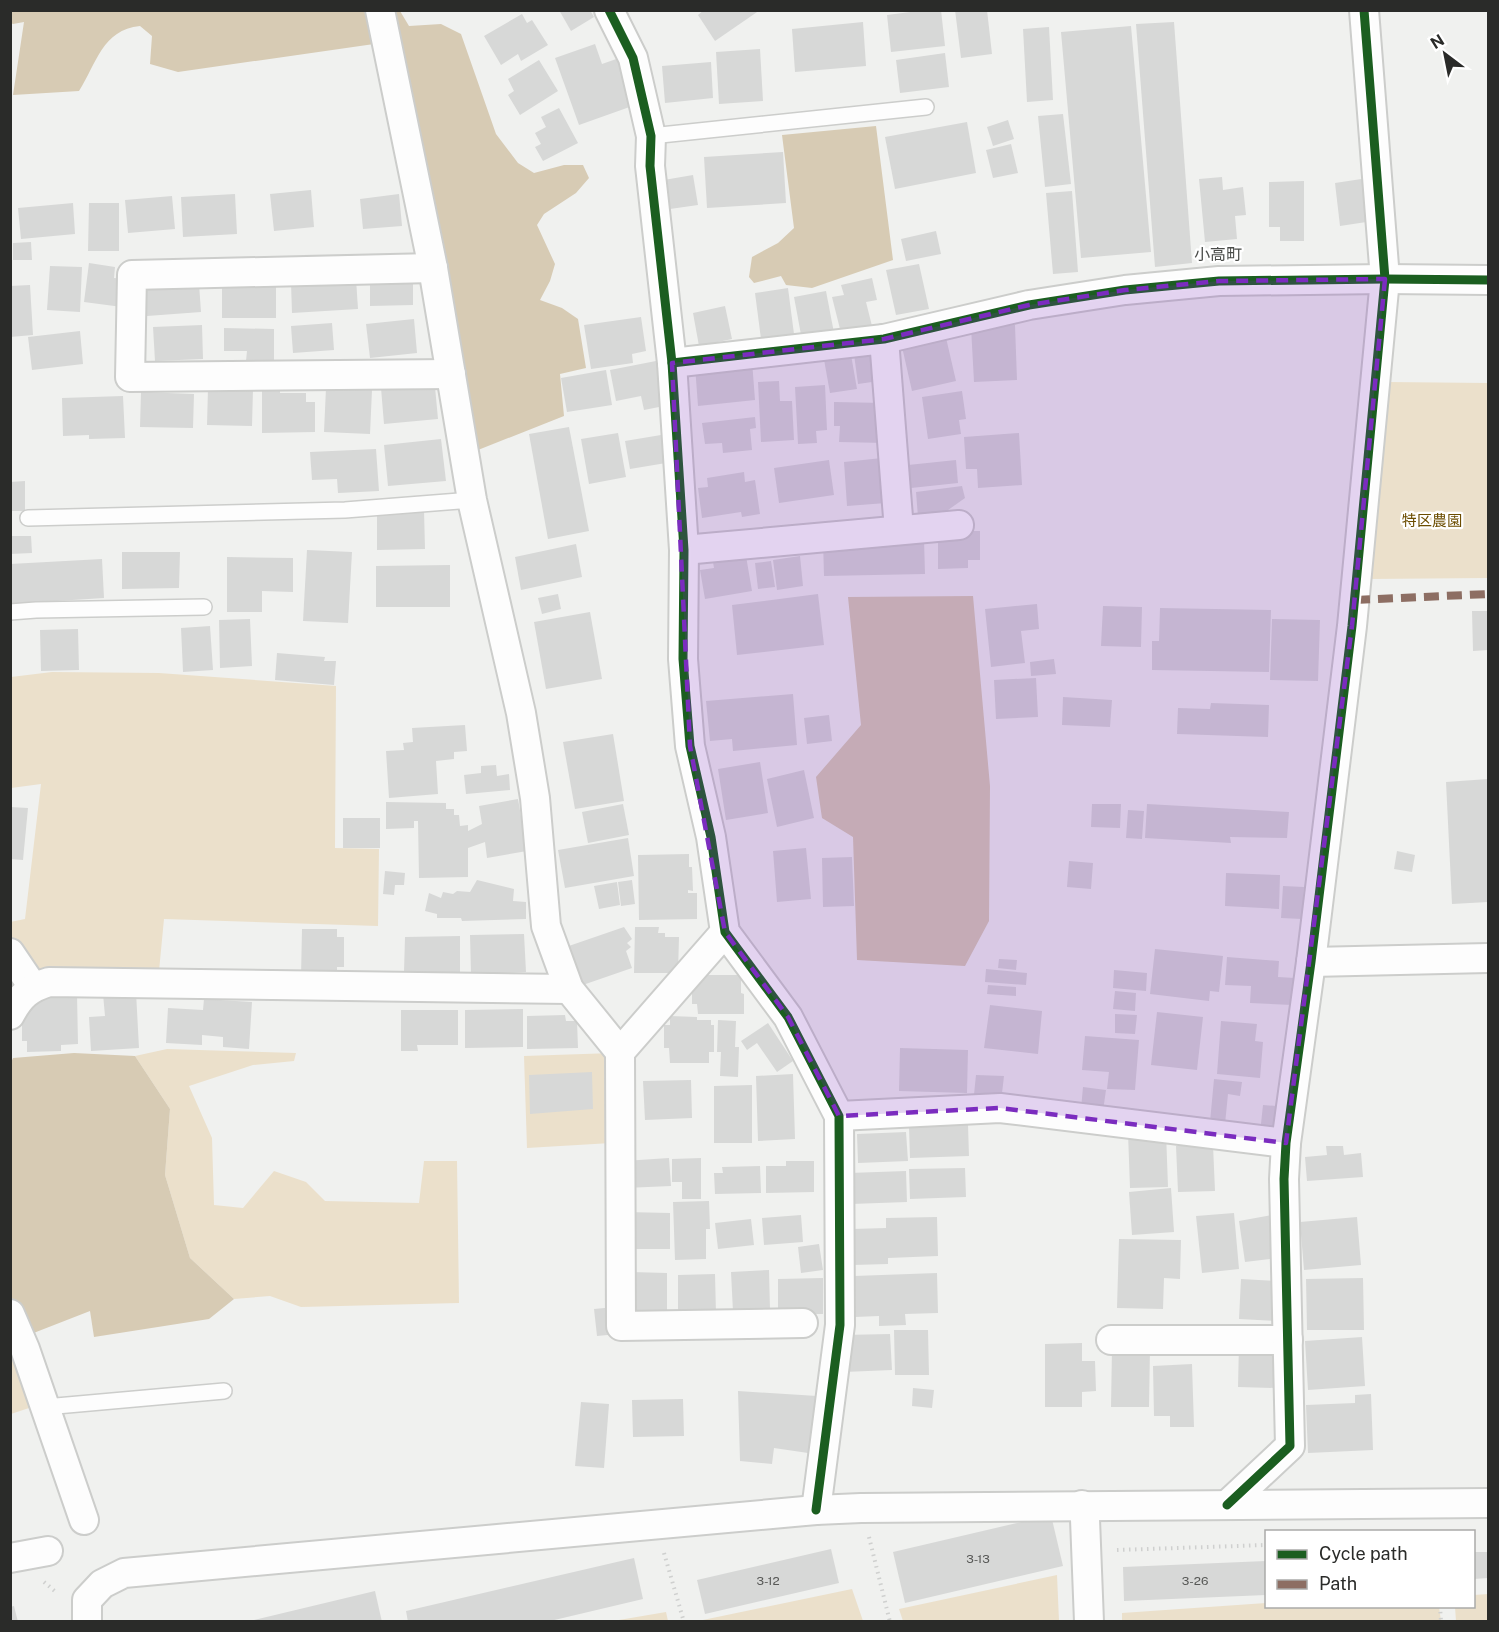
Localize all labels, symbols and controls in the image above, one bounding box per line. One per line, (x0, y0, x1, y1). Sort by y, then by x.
north arrow (1415, 24, 1475, 84)
text: N (1427, 30, 1448, 53)
district label: 小高町 (1194, 245, 1242, 264)
park label: 特区農園 (1402, 512, 1462, 529)
legend (1265, 1530, 1475, 1608)
text: Cycle path (1319, 1543, 1408, 1564)
house number: 3-13 (966, 1552, 990, 1566)
text: Path (1319, 1573, 1357, 1594)
house number: 3-12 (756, 1574, 780, 1588)
house number: 3-26 (1182, 1574, 1208, 1588)

